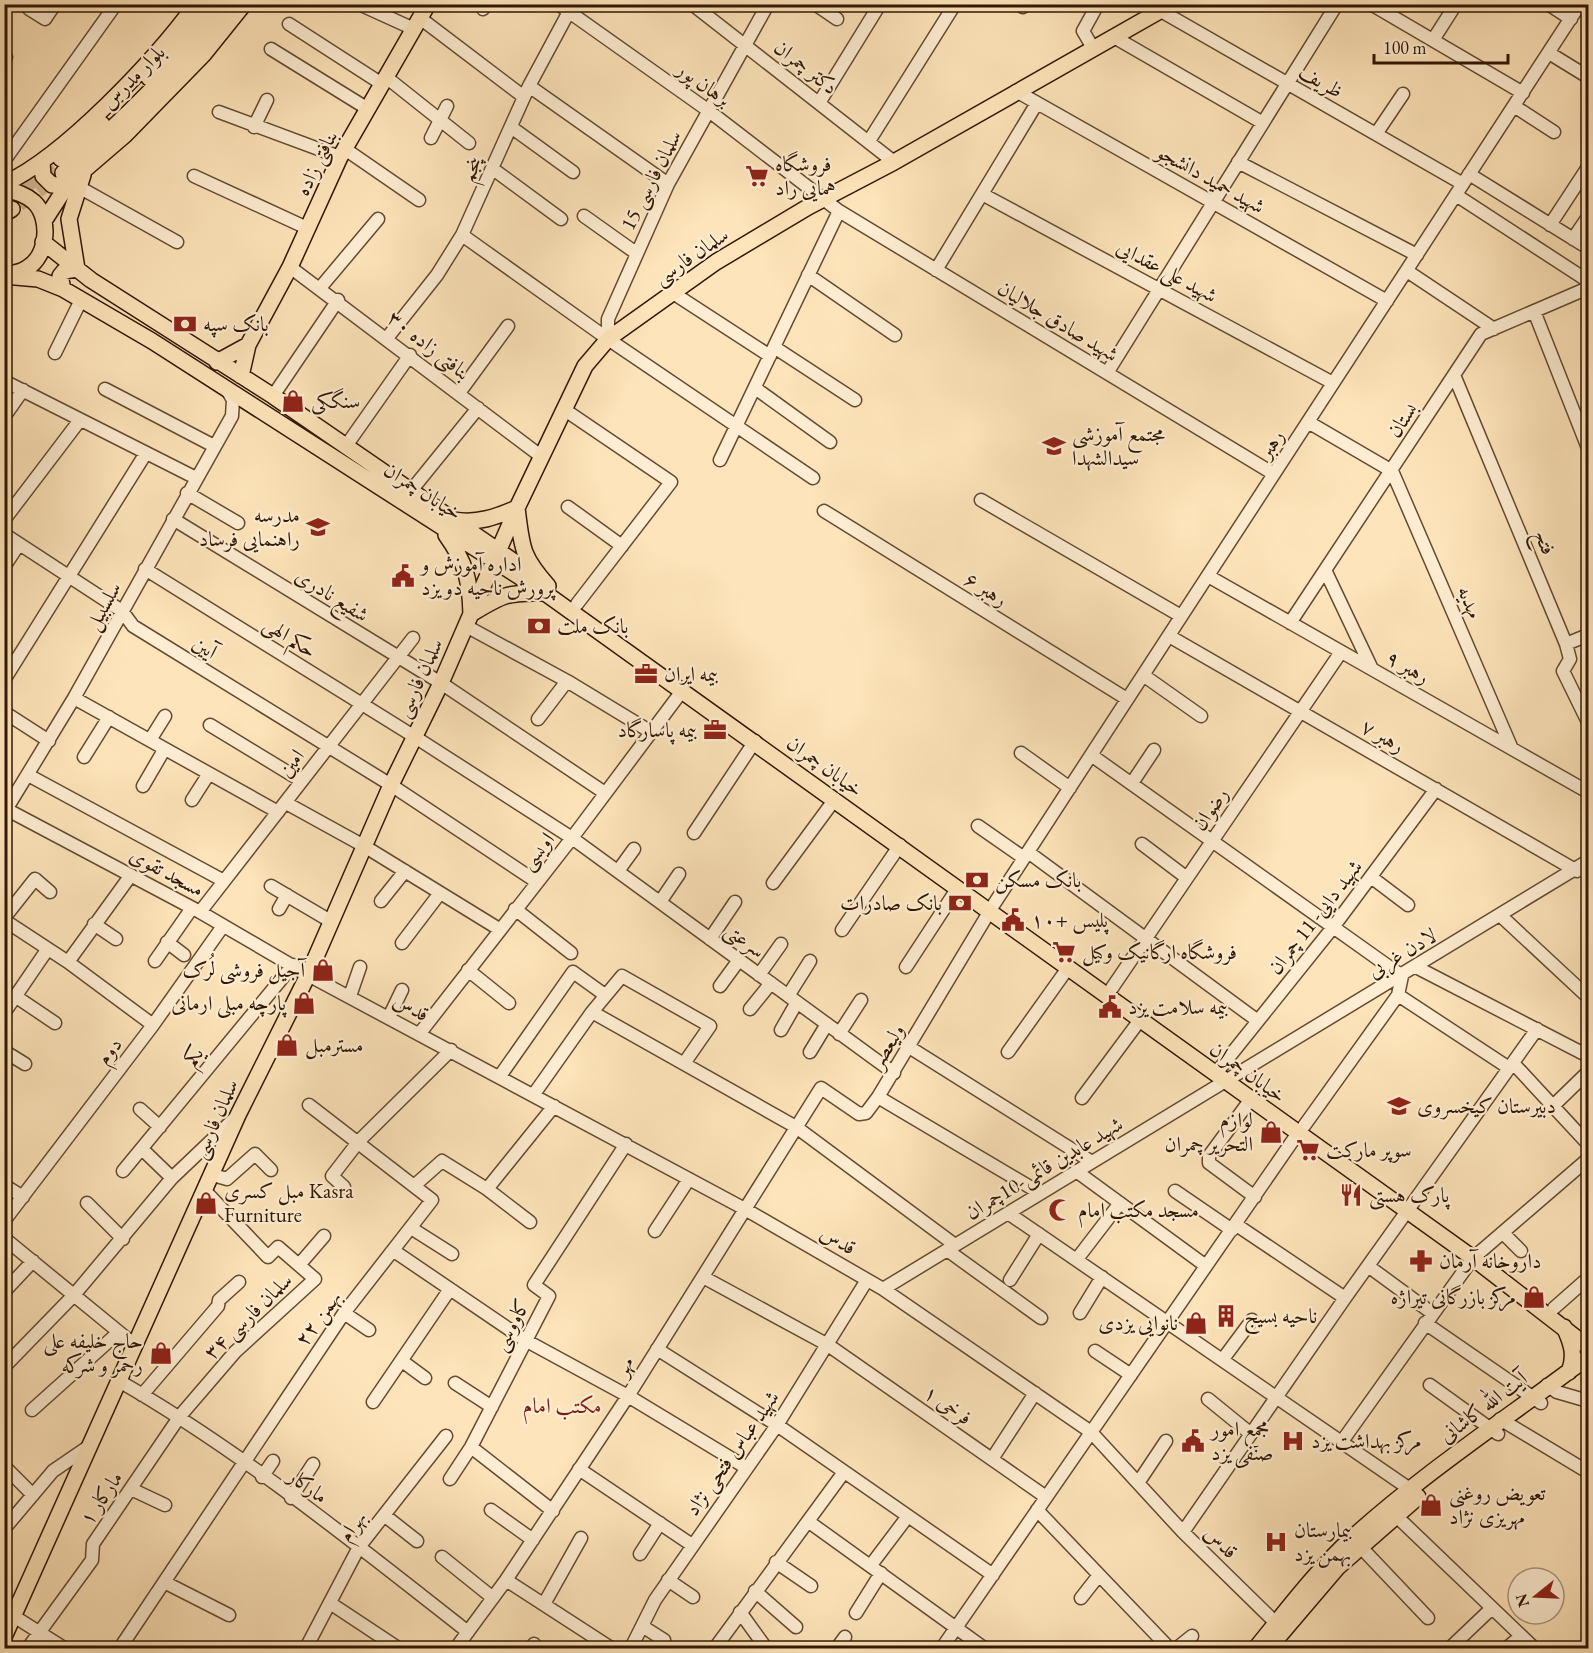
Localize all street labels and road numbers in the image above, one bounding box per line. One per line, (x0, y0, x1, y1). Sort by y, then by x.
street label: دکتر چمران (769, 33, 844, 100)
street label: بلوار مدرس (95, 39, 171, 115)
street label: برهان پور (669, 54, 737, 114)
street label: ظریف (1294, 57, 1348, 104)
street label: سلمان فارسی 15 (614, 125, 689, 235)
street label: بنافتی زاده (288, 126, 345, 201)
street label: شهید حمید دانشجو (1150, 137, 1270, 220)
street label: پنجم (453, 150, 495, 189)
street label: سلمان فارسی (648, 221, 735, 292)
street label: شهید علی عقدایی (1111, 233, 1222, 311)
street label: شهید صادق جلالیان (992, 274, 1124, 368)
street label: بنافتی زاده ۳۰ (381, 304, 476, 387)
street label: بستان (1380, 397, 1423, 443)
street label: رهبر (1250, 424, 1290, 465)
street label: خیابان چمران (379, 455, 467, 526)
street label: فتح (1523, 525, 1563, 561)
street label: شفیع نادری (287, 561, 374, 633)
street label: رهبر ۶ (960, 565, 1013, 612)
street label: سلسبیل (78, 577, 129, 636)
street label: مهدیه (1451, 581, 1489, 623)
street label: حکم الهی (255, 610, 322, 669)
street label: آیین (188, 629, 225, 666)
street label: سلمان فارسی (388, 634, 451, 723)
street label: رهبر ۹ (1382, 643, 1435, 690)
street label: رهبر ۷ (1357, 712, 1410, 759)
street label: خیابان چمران (782, 729, 869, 802)
street label: امین (271, 743, 310, 782)
street label: رضوان (1185, 782, 1234, 836)
street label: اویسی (513, 826, 561, 876)
street label: مسجد تقوی (125, 841, 209, 902)
street label: شهید دایی- 11 چمران (1261, 854, 1369, 980)
street label: سرعتی (718, 916, 771, 965)
street label: لادن غربی (1362, 921, 1442, 986)
street label: قدس (389, 986, 434, 1027)
street label: ولیعصر (862, 1019, 911, 1075)
street label: دوم (90, 1032, 132, 1073)
street label: خیابان چمران (1205, 1035, 1292, 1108)
street label: یکم (176, 1039, 215, 1076)
street label: سلمان فارسی (185, 1075, 246, 1164)
street label: شهید عابدین قائمی-10چمران (960, 1110, 1128, 1226)
street label: قدس (816, 1219, 861, 1260)
street label: سلمان فارسی ۳۴ (197, 1267, 299, 1366)
street label: ۲۲ بهمن (288, 1284, 348, 1352)
street label: کاووسی (486, 1294, 537, 1357)
street label: مهر (606, 1351, 641, 1383)
street label: آیت الله کاشانی (1431, 1361, 1534, 1449)
street label: فرخی ۱ (919, 1378, 978, 1431)
street label: شهید عباس فتحی نژاد (678, 1385, 786, 1521)
street label: مارکار (281, 1461, 334, 1509)
street label: مارکار ۱ (73, 1466, 128, 1530)
street label: بهرام (331, 1505, 376, 1550)
street label: قدس (1199, 1519, 1244, 1564)

